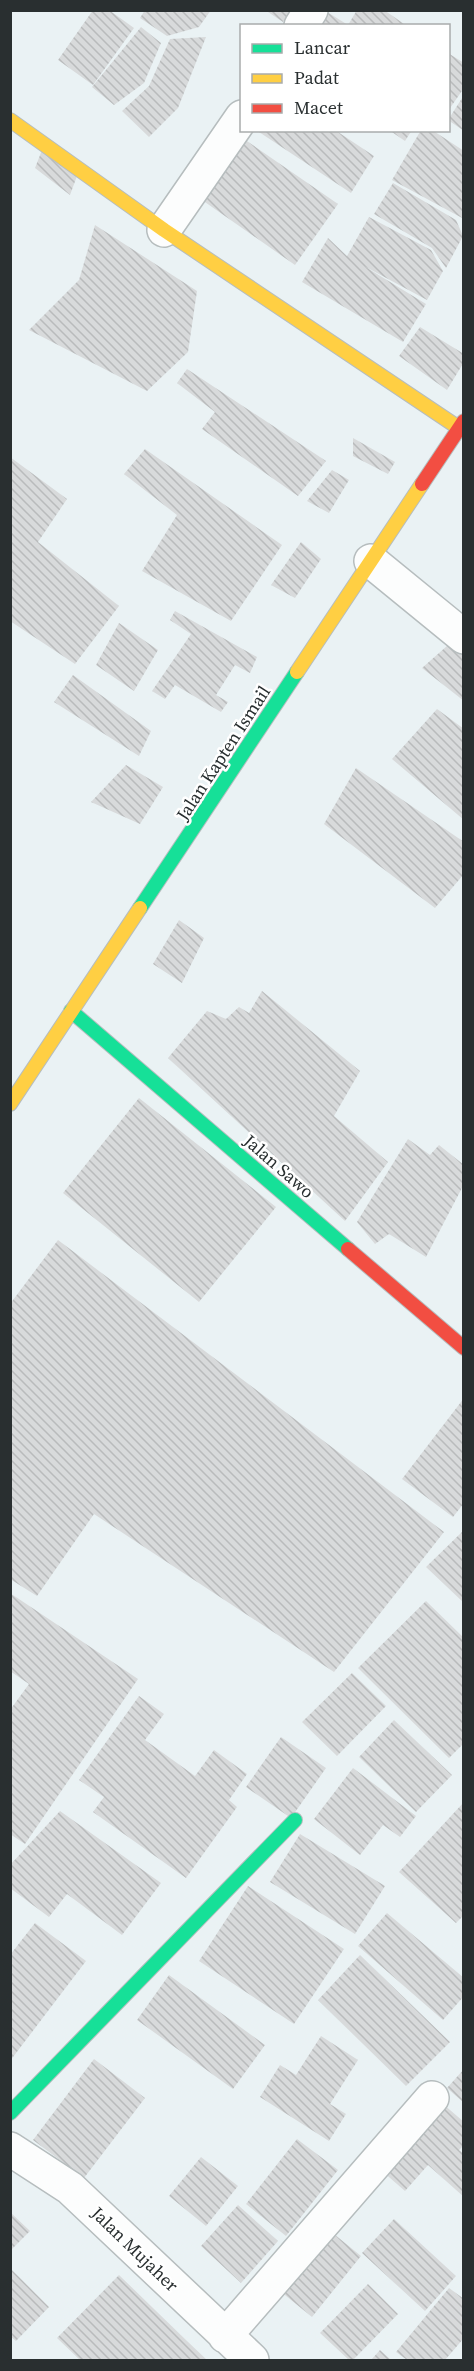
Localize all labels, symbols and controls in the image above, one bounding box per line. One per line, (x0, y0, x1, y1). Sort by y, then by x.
legend (240, 24, 450, 132)
text: Lancar (294, 35, 351, 60)
text: Padat (294, 65, 339, 90)
text: Macet (294, 95, 343, 120)
street label: Jalan Kapten Ismail (169, 681, 276, 826)
street label: Jalan Sawo (238, 1128, 320, 1204)
street label: Jalan Mujaher (85, 2200, 185, 2297)

